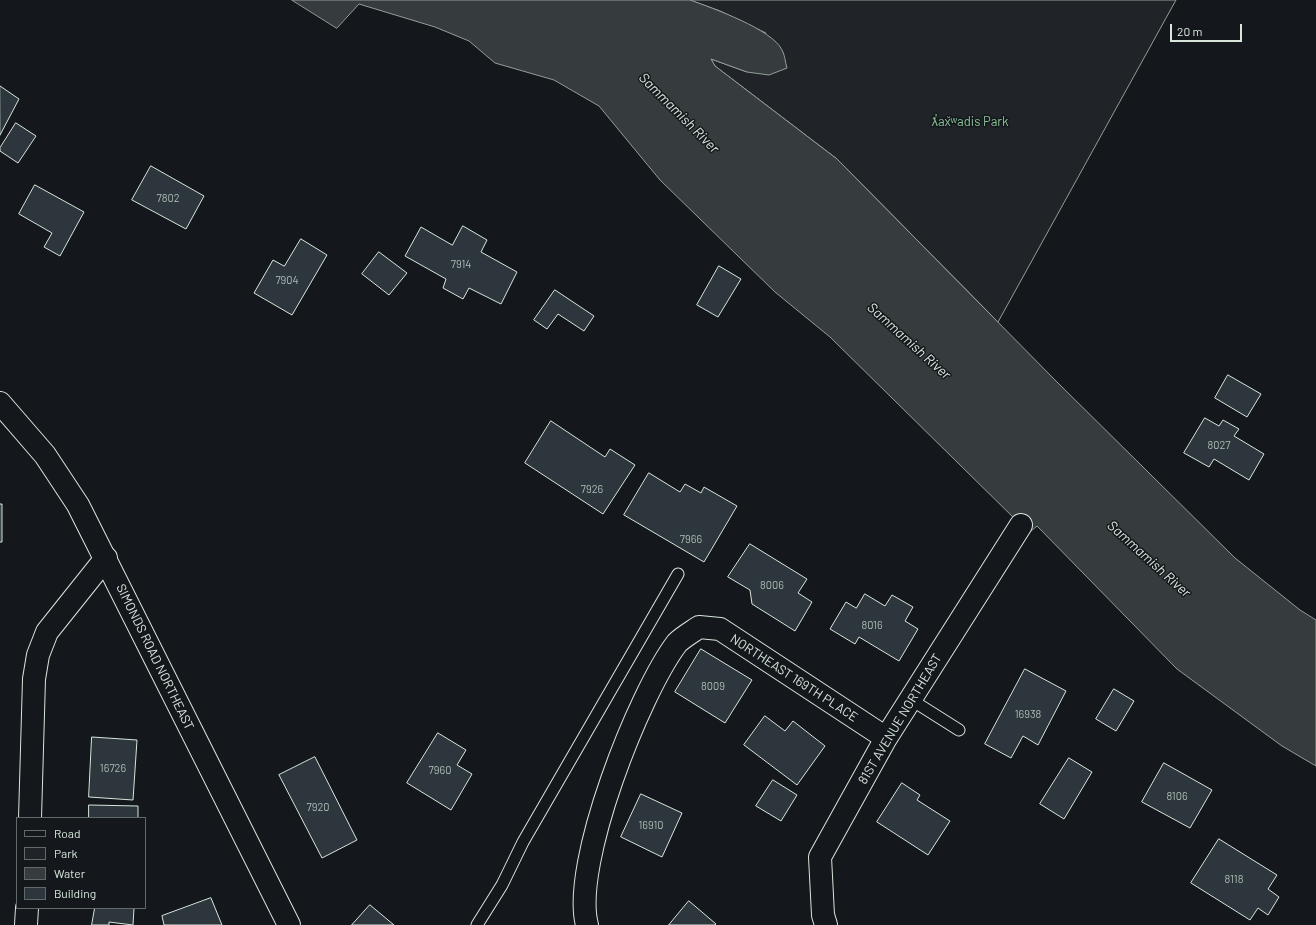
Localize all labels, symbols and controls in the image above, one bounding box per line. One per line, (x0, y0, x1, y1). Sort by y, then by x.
scale bar (1172, 16, 1244, 42)
text: 20 m (1177, 24, 1203, 38)
water label: Sammamish River (635, 69, 723, 157)
park label: ƛ̕ax̌ʷadis Park (931, 114, 1009, 130)
house number: 7802 (156, 191, 180, 205)
house number: 7914 (451, 257, 471, 271)
house number: 7904 (275, 273, 299, 287)
water label: Sammamish River (864, 299, 954, 383)
house number: 8027 (1207, 438, 1231, 452)
house number: 7926 (581, 482, 603, 496)
water label: Sammamish River (1104, 517, 1194, 601)
house number: 7966 (680, 532, 702, 546)
house number: 8006 (760, 578, 784, 592)
street label: SIMONDS ROAD NORTHEAST (113, 581, 197, 733)
house number: 8016 (861, 618, 883, 632)
street label: NORTHEAST 169TH PLACE (727, 631, 861, 725)
street label: 81ST AVENUE NORTHEAST (855, 651, 945, 787)
house number: 8009 (701, 679, 725, 693)
house number: 16938 (1015, 707, 1041, 721)
house number: 16726 (100, 761, 126, 775)
house number: 7960 (429, 763, 451, 777)
house number: 8106 (1166, 789, 1188, 803)
house number: 7920 (306, 800, 330, 814)
legend (16, 817, 146, 909)
house number: 16910 (638, 818, 664, 832)
text: Road (54, 826, 81, 840)
text: Park (54, 846, 78, 860)
text: Water (54, 866, 85, 880)
house number: 8118 (1225, 872, 1243, 886)
text: Building (54, 886, 96, 900)

